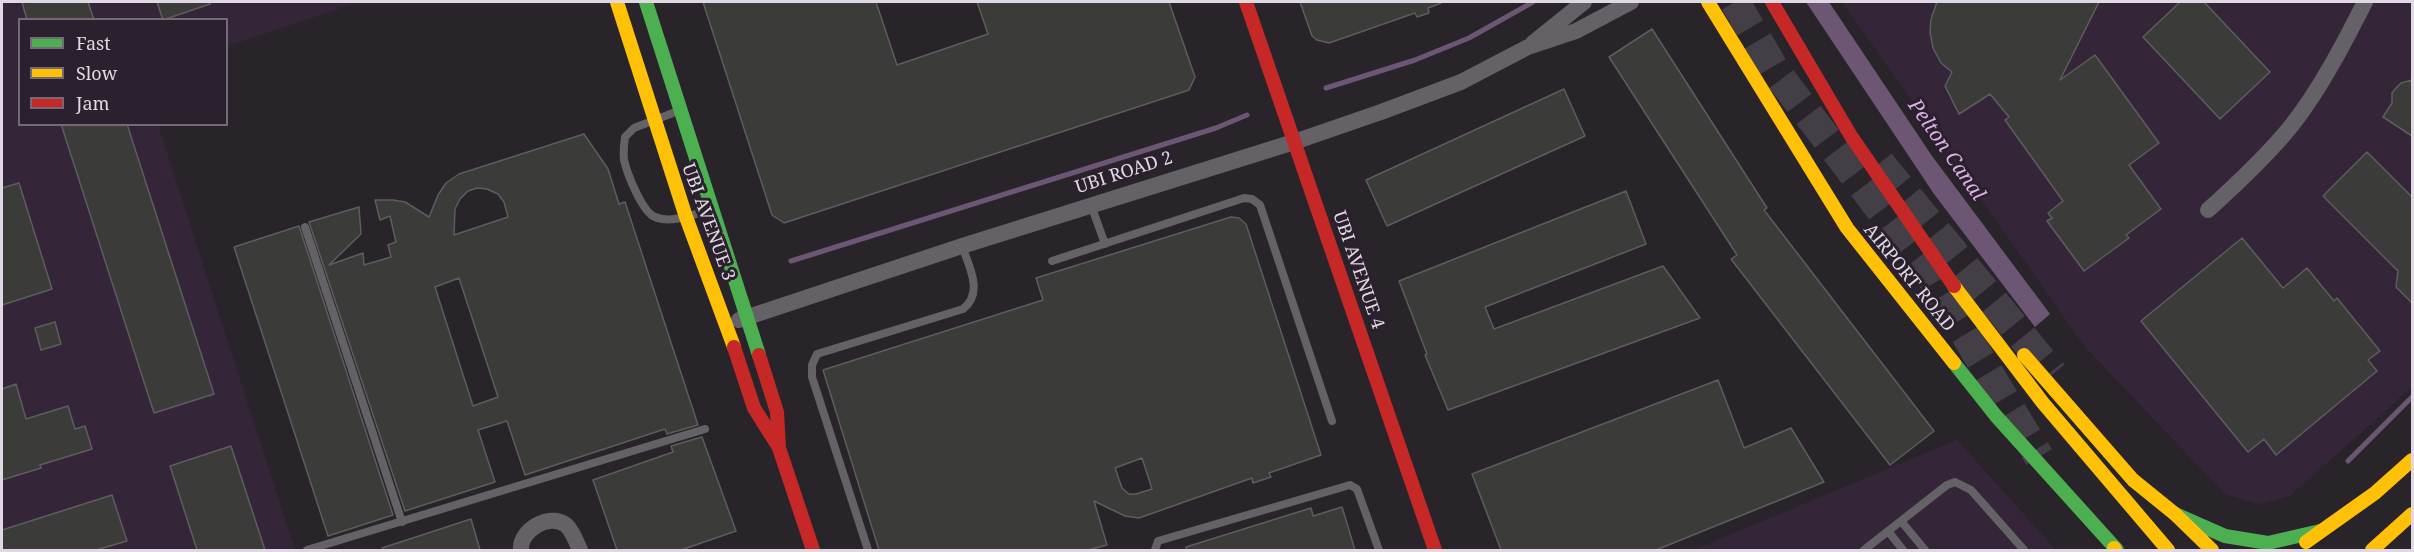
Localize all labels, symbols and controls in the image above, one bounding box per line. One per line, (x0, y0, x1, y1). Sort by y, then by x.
legend (18, 18, 228, 126)
text: Fast (76, 31, 111, 55)
text: Slow (76, 61, 117, 85)
text: Jam (76, 91, 110, 115)
water label: Pelton Canal (1902, 95, 1990, 205)
street label: UBI ROAD 2 (1073, 147, 1175, 199)
street label: UBI AVENUE 3 (677, 160, 739, 284)
street label: UBI AVENUE 4 (1328, 208, 1388, 332)
street label: AIRPORT ROAD (1859, 220, 1959, 336)

